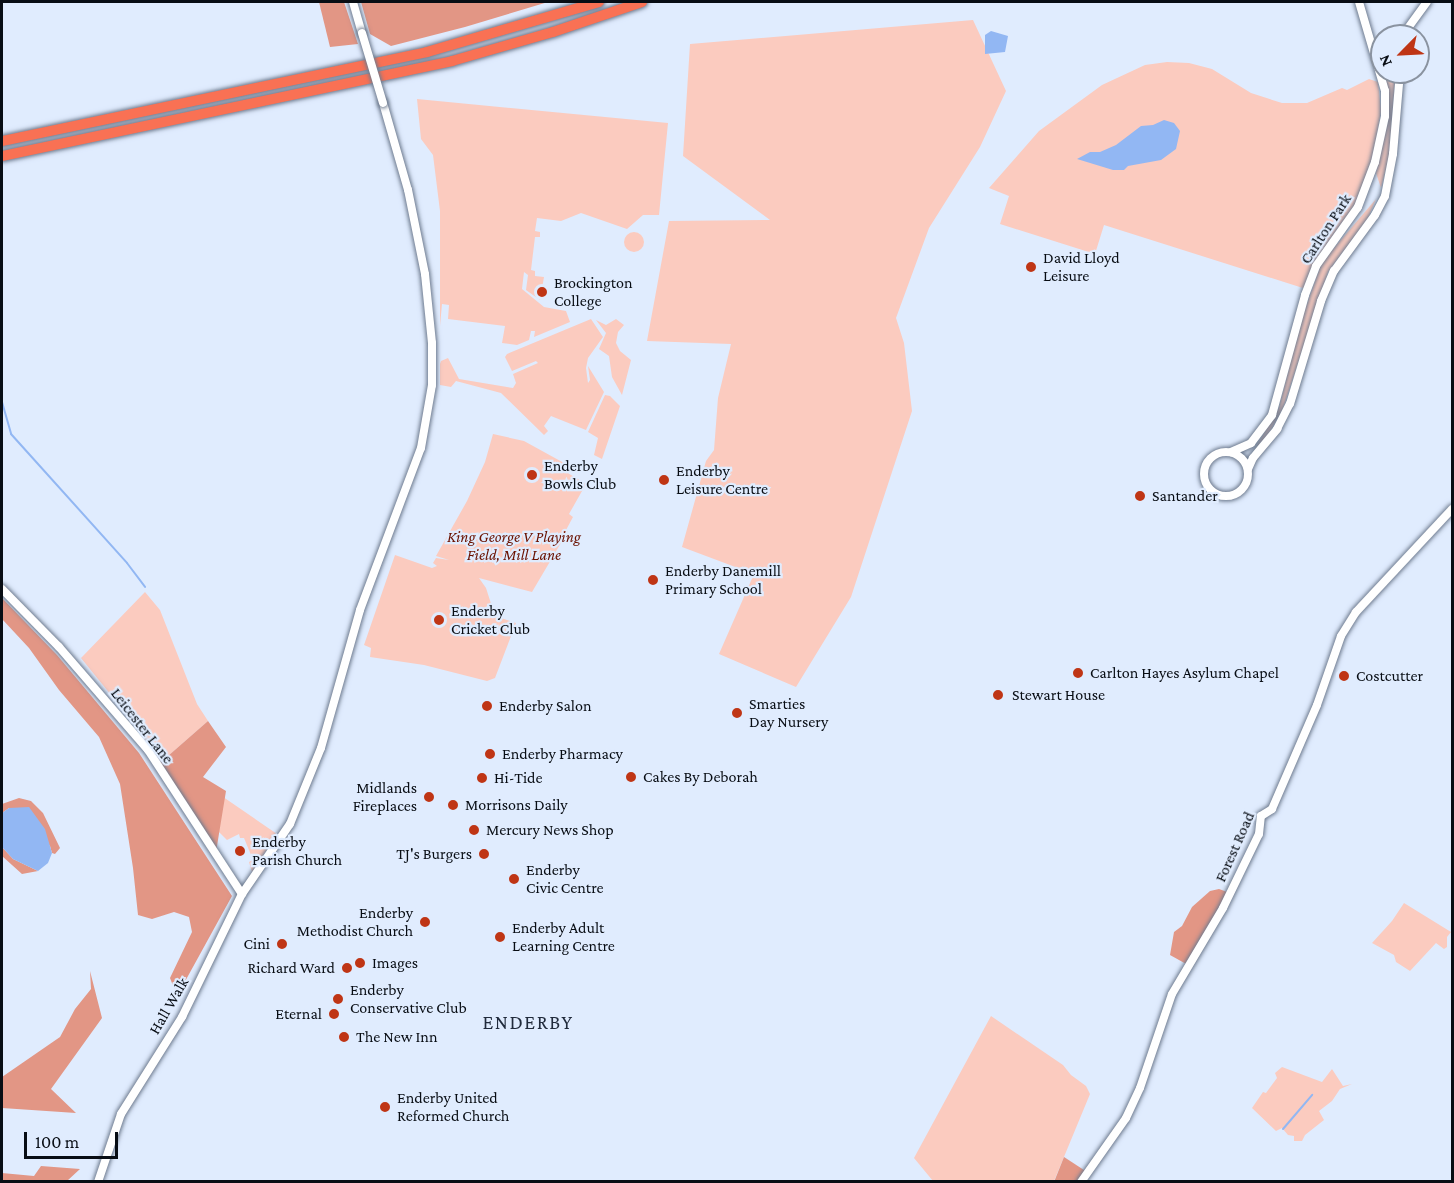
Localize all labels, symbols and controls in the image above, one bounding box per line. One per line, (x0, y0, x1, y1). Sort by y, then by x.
north arrow (1370, 24, 1430, 84)
text: N (1375, 52, 1395, 69)
street label: Carlton Park (1296, 190, 1356, 268)
place label: David Lloyd Leisure (1043, 248, 1120, 286)
marker: David Lloyd Leisure (1024, 260, 1038, 274)
place label: Brockington College (554, 273, 632, 311)
marker: Brockington College (535, 285, 549, 299)
place label: Enderby Bowls Club (544, 456, 616, 494)
place label: Enderby Leisure Centre (676, 461, 768, 499)
marker: Enderby Bowls Club (525, 468, 539, 482)
marker: Enderby Leisure Centre (657, 473, 671, 487)
place label: Santander (1152, 486, 1218, 506)
marker: Santander (1133, 489, 1147, 503)
park label: King George V Playing Field, Mill Lane (447, 527, 581, 565)
place label: Enderby Danemill Primary School (665, 561, 781, 599)
marker: Enderby Danemill Primary School (646, 573, 660, 587)
place label: Enderby Cricket Club (451, 601, 530, 639)
marker: Enderby Cricket Club (432, 613, 446, 627)
place label: Carlton Hayes Asylum Chapel (1090, 663, 1279, 683)
marker: Carlton Hayes Asylum Chapel (1071, 666, 1085, 680)
place label: Costcutter (1356, 666, 1423, 686)
marker: Costcutter (1337, 669, 1351, 683)
street label: Leicester Lane (106, 684, 178, 768)
place label: Stewart House (1012, 685, 1105, 705)
marker: Stewart House (989, 686, 1007, 704)
place label: Smarties Day Nursery (749, 694, 828, 732)
place label: Enderby Salon (499, 696, 592, 716)
marker: Enderby Salon (480, 699, 494, 713)
marker: Smarties Day Nursery (730, 706, 744, 720)
place label: Enderby Pharmacy (502, 744, 623, 764)
marker: Enderby Pharmacy (483, 747, 497, 761)
place label: Cakes By Deborah (643, 767, 758, 787)
place label: Hi-Tide (494, 768, 543, 788)
marker: Cakes By Deborah (624, 770, 638, 784)
marker: Hi-Tide (475, 771, 489, 785)
place label: Midlands Fireplaces (353, 778, 417, 816)
marker: Midlands Fireplaces (422, 790, 436, 804)
place label: Morrisons Daily (465, 795, 568, 815)
marker: Morrisons Daily (446, 798, 460, 812)
street label: Forest Road (1211, 809, 1259, 885)
place label: Mercury News Shop (486, 820, 614, 840)
marker: Mercury News Shop (467, 823, 481, 837)
place label: Enderby Parish Church (252, 832, 342, 870)
marker: Enderby Parish Church (233, 844, 247, 858)
place label: TJ's Burgers (396, 844, 472, 864)
marker: TJ's Burgers (477, 847, 491, 861)
place label: Enderby Civic Centre (526, 860, 604, 898)
marker: Enderby Civic Centre (507, 872, 521, 886)
place label: Enderby Methodist Church (297, 903, 413, 941)
marker: Enderby Methodist Church (418, 915, 432, 929)
place label: Enderby Adult Learning Centre (512, 918, 615, 956)
marker: Enderby Adult Learning Centre (493, 930, 507, 944)
place label: Cini (244, 934, 270, 954)
marker: Cini (275, 937, 289, 951)
place label: Images (372, 953, 418, 973)
marker: Images (353, 956, 367, 970)
place label: Richard Ward (247, 958, 335, 978)
marker: Richard Ward (340, 961, 354, 975)
street label: Hall Walk (145, 974, 193, 1038)
place label: Enderby Conservative Club (350, 980, 467, 1018)
marker: Enderby Conservative Club (331, 992, 345, 1006)
place label: Eternal (275, 1004, 322, 1024)
marker: Eternal (327, 1007, 341, 1021)
district label: ENDERBY (482, 1010, 574, 1034)
place label: The New Inn (356, 1027, 438, 1047)
marker: The New Inn (337, 1030, 351, 1044)
place label: Enderby United Reformed Church (397, 1088, 509, 1126)
marker: Enderby United Reformed Church (378, 1100, 392, 1114)
scale bar (27, 1120, 122, 1158)
text: 100 m (35, 1132, 79, 1152)

